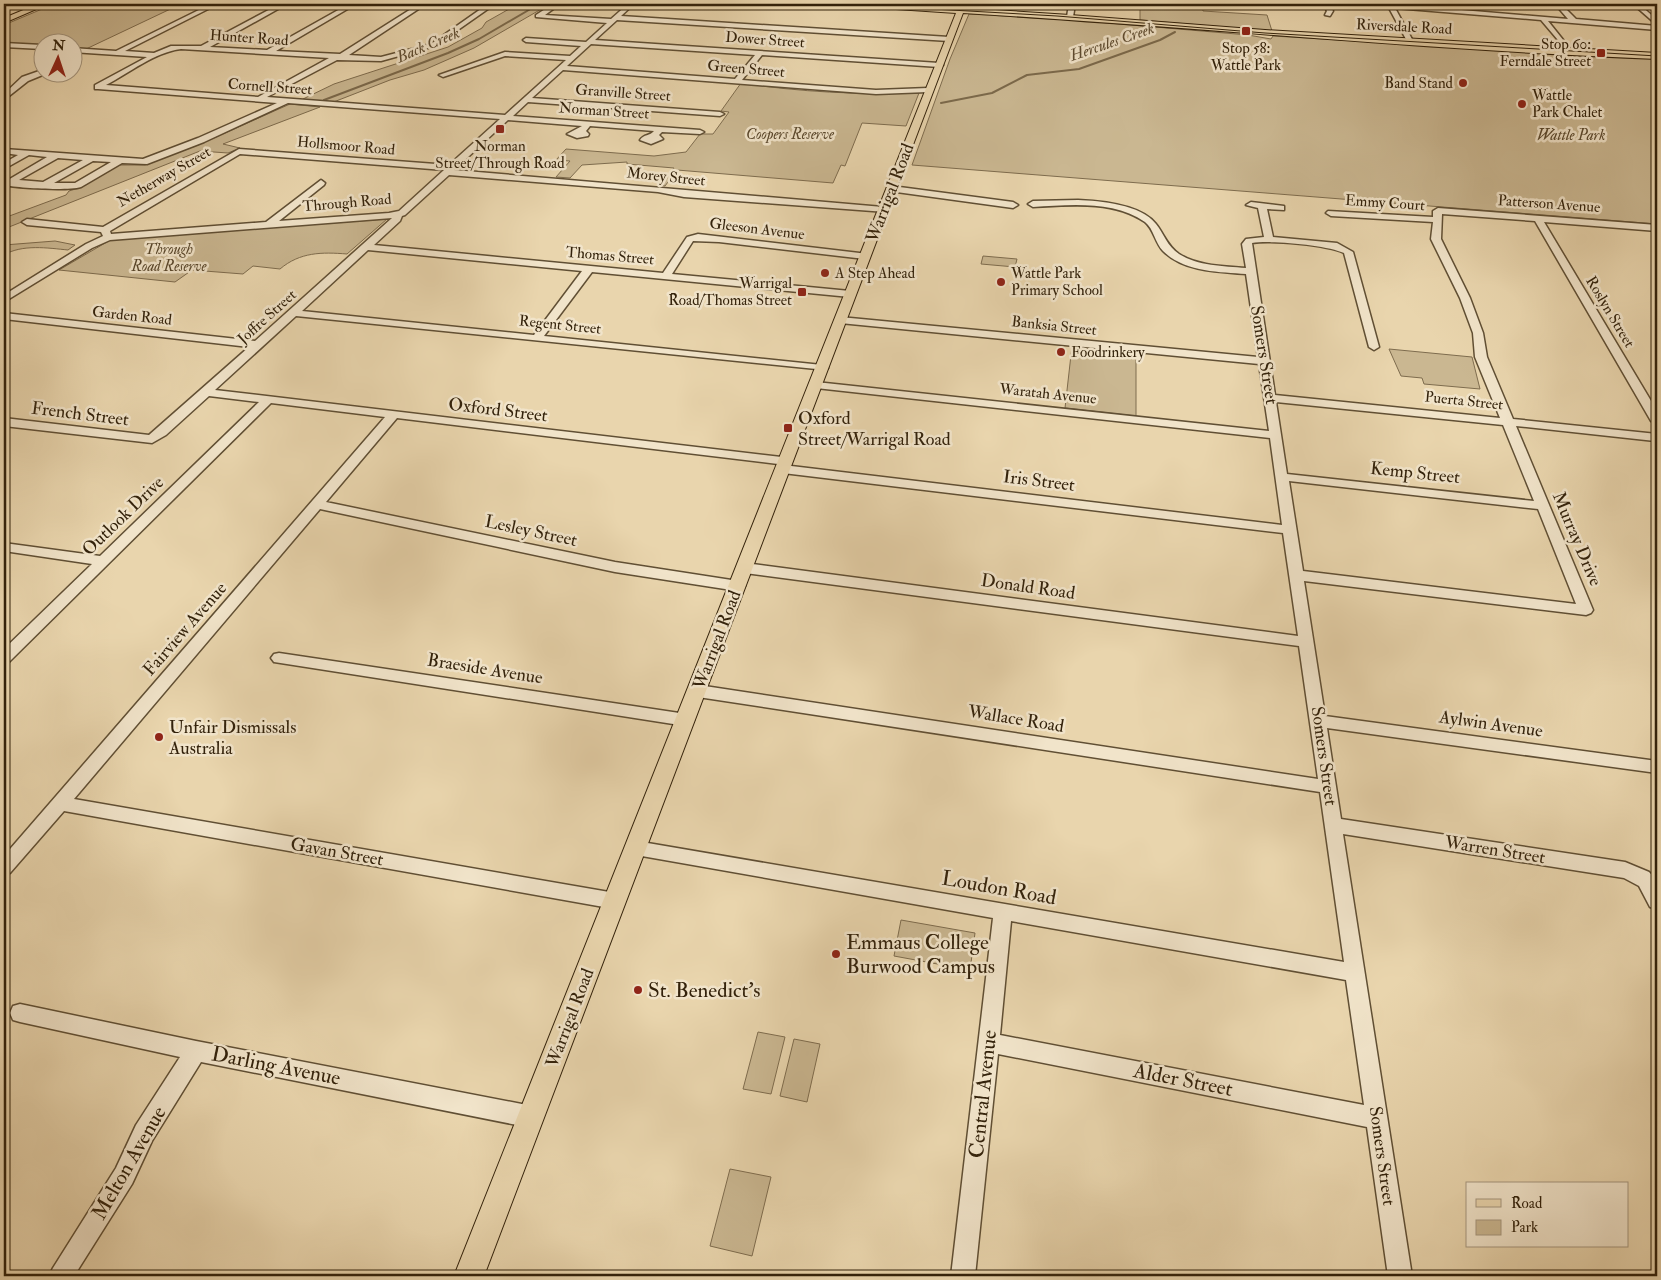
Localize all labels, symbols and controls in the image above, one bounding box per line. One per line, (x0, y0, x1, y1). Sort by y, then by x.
street label: Riversdale Road (1356, 15, 1453, 39)
water label: Hercules Creek (1066, 18, 1157, 66)
water label: Back Creek (392, 23, 463, 68)
marker: Stop 58: Wattle Park (1240, 25, 1252, 37)
street label: Hunter Road (209, 26, 290, 50)
street label: Dower Street (725, 28, 806, 52)
north arrow (32, 32, 82, 82)
place label: Stop 60: Ferndale Street (1499, 35, 1591, 71)
text: N (51, 37, 66, 54)
place label: Stop 58: Wattle Park (1210, 39, 1281, 75)
marker: Stop 60: Ferndale Street (1595, 47, 1607, 59)
street label: Green Street (706, 56, 786, 82)
place label: Band Stand (1384, 74, 1454, 93)
street label: Cornell Street (227, 75, 313, 99)
marker: Band Stand (1457, 77, 1469, 89)
street label: Granville Street (575, 80, 671, 106)
place label: Wattle Park Chalet (1531, 86, 1603, 122)
street label: Norman Street (558, 98, 650, 124)
marker: Wattle Park Chalet (1516, 98, 1528, 110)
marker: Norman Street/Through Road (494, 123, 506, 135)
park label: Coopers Reserve (746, 125, 835, 144)
park label: Wattle Park (1537, 126, 1605, 145)
street label: Hollsmoor Road (296, 132, 396, 160)
place label: Norman Street/Through Road (435, 137, 565, 173)
street label: Warrigal Road (860, 140, 920, 247)
street label: Netherway Street (114, 142, 214, 212)
street label: Morey Street (626, 163, 706, 191)
street label: Through Road (302, 190, 393, 216)
street label: Emmy Court (1344, 191, 1426, 215)
street label: Patterson Avenue (1497, 191, 1601, 217)
street label: Gleeson Avenue (708, 214, 806, 244)
park label: Through Road Reserve (130, 240, 208, 276)
street label: Thomas Street (565, 243, 655, 269)
place label: A Step Ahead (834, 264, 916, 284)
place label: Wattle Park Primary School (1010, 264, 1103, 300)
marker: A Step Ahead (819, 267, 831, 279)
street label: Roslyn Street (1581, 273, 1639, 351)
place label: Warrigal Road/Thomas Street (668, 274, 792, 310)
marker: Wattle Park Primary School (995, 276, 1007, 288)
street label: Joffre Street (233, 286, 301, 350)
marker: Warrigal Road/Thomas Street (796, 286, 808, 298)
street label: Garden Road (91, 302, 173, 330)
street label: Somers Street (1245, 304, 1283, 406)
street label: Regent Street (518, 311, 602, 339)
street label: Banksia Street (1011, 312, 1098, 340)
place label: Foodrinkery (1071, 343, 1145, 362)
marker: Foodrinkery (1055, 346, 1067, 358)
street label: Waratah Avenue (998, 379, 1097, 409)
street label: Puerta Street (1424, 387, 1504, 415)
street label: Oxford Street (447, 393, 549, 428)
street label: French Street (30, 397, 130, 431)
place label: Oxford Street/Warrigal Road (798, 407, 951, 451)
marker: Oxford Street/Warrigal Road (782, 422, 794, 434)
street label: Kemp Street (1369, 457, 1461, 489)
street label: Iris Street (1002, 465, 1076, 497)
street label: Outlook Drive (77, 471, 169, 561)
street label: Murray Drive (1547, 488, 1607, 590)
street label: Lesley Street (483, 510, 579, 552)
street label: Donald Road (979, 569, 1077, 605)
street label: Fairview Avenue (138, 577, 232, 681)
street label: Warrigal Road (687, 587, 747, 694)
street label: Braeside Avenue (426, 649, 545, 690)
street label: Wallace Road (965, 700, 1066, 738)
street label: Somers Street (1306, 705, 1342, 807)
street label: Aylwin Avenue (1437, 705, 1545, 743)
place label: Unfair Dismissals Australia (168, 716, 296, 760)
marker: Unfair Dismissals Australia (153, 731, 165, 743)
street label: Warren Street (1442, 831, 1547, 869)
street label: Gavan Street (289, 833, 385, 871)
street label: Loudon Road (940, 865, 1059, 911)
place label: Emmaus College Burwood Campus (846, 929, 995, 980)
marker: Emmaus College Burwood Campus (830, 948, 842, 960)
street label: Warrigal Road (540, 965, 600, 1072)
place label: St. Benedict's (648, 977, 760, 1004)
marker: St. Benedict's (632, 984, 644, 996)
street label: Central Avenue (963, 1028, 1003, 1159)
street label: Darling Avenue (209, 1040, 343, 1092)
street label: Alder Street (1130, 1057, 1235, 1103)
street label: Melton Avenue (86, 1101, 173, 1225)
street label: Somers Street (1364, 1105, 1400, 1207)
legend (1466, 1182, 1628, 1248)
text: Road (1511, 1194, 1543, 1213)
text: Park (1511, 1218, 1538, 1237)

